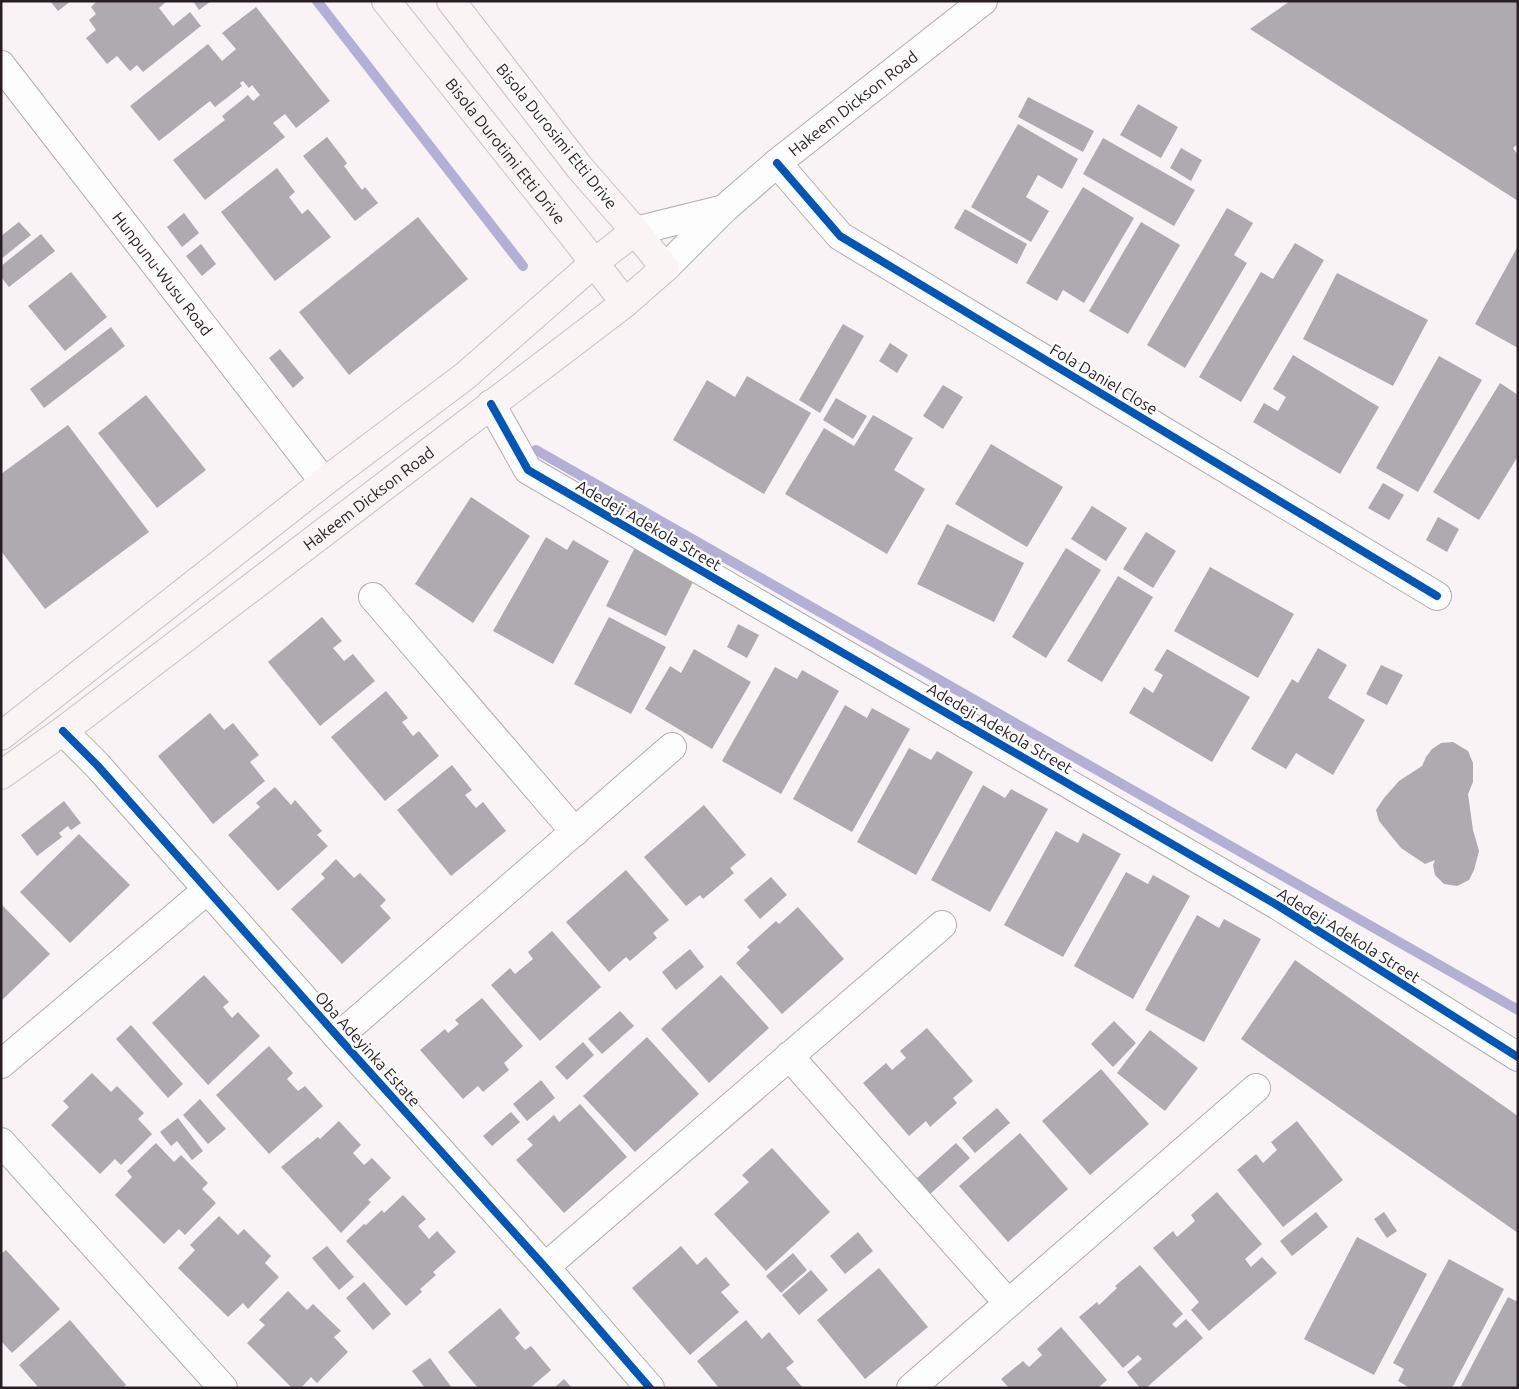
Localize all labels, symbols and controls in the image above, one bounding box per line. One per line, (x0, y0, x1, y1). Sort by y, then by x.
street label: Hakeem Dickson Road (785, 47, 921, 160)
street label: Bisola Durosimi Etti Drive (493, 60, 621, 212)
street label: Bisola Durotimi Etti Drive (442, 75, 569, 227)
street label: Hunpunu-Wusu Road (109, 208, 216, 339)
street label: Fola Daniel Close (1047, 340, 1161, 418)
street label: Hakeem Dickson Road (300, 443, 437, 554)
street label: Adedeji Adekola Street (573, 476, 725, 574)
street label: Adedeji Adekola Street (924, 679, 1076, 777)
street label: Adedeji Adekola Street (1274, 884, 1424, 987)
street label: Oba Adeyinka Estate (312, 988, 424, 1110)

